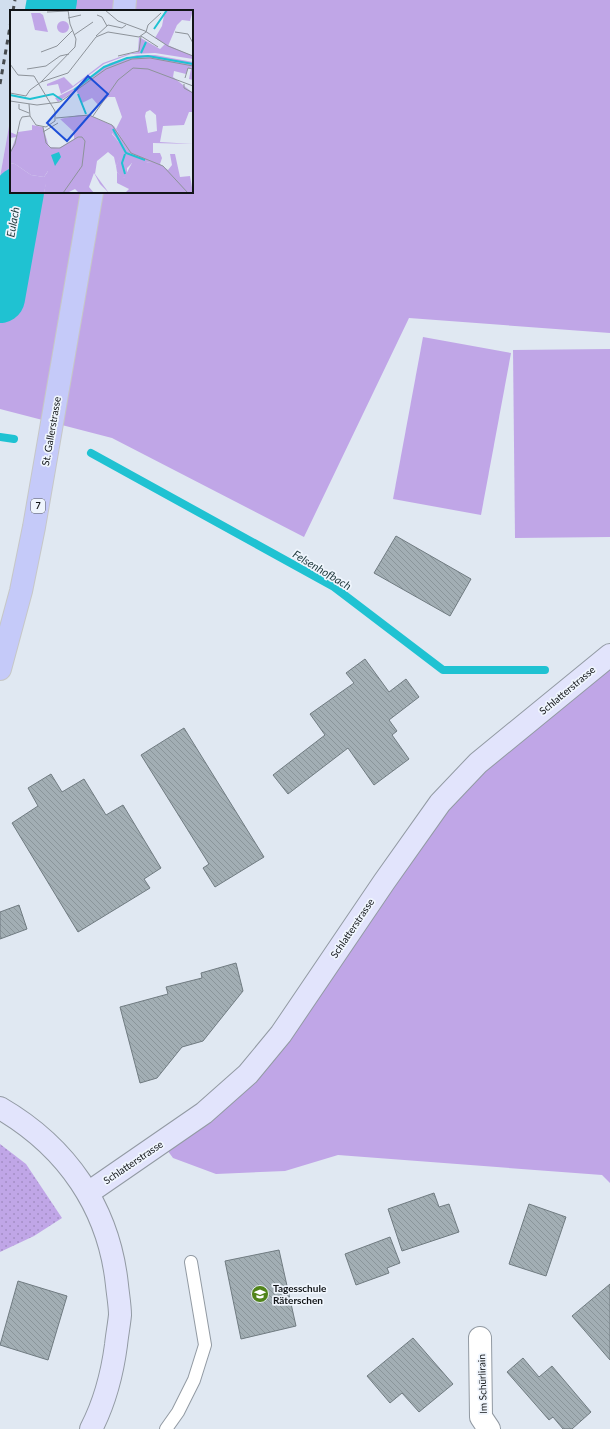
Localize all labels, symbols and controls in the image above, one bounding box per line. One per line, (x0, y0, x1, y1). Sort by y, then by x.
inset map (10, 10, 193, 193)
water label: Eulach (3, 206, 22, 238)
street label: St. Gallerstrasse (39, 396, 63, 466)
road number: 7 (31, 499, 45, 513)
water label: Felsenhofbach (291, 547, 354, 592)
street label: Schlatterstrasse (537, 663, 597, 717)
street label: Schlatterstrasse (328, 896, 376, 960)
street label: Schlatterstrasse (101, 1138, 165, 1186)
place label: Tagesschule Räterschen (273, 1282, 327, 1306)
school or university icon: Tagesschule Räterschen (250, 1284, 270, 1304)
street label: Im Schürlirain (475, 1354, 489, 1414)

